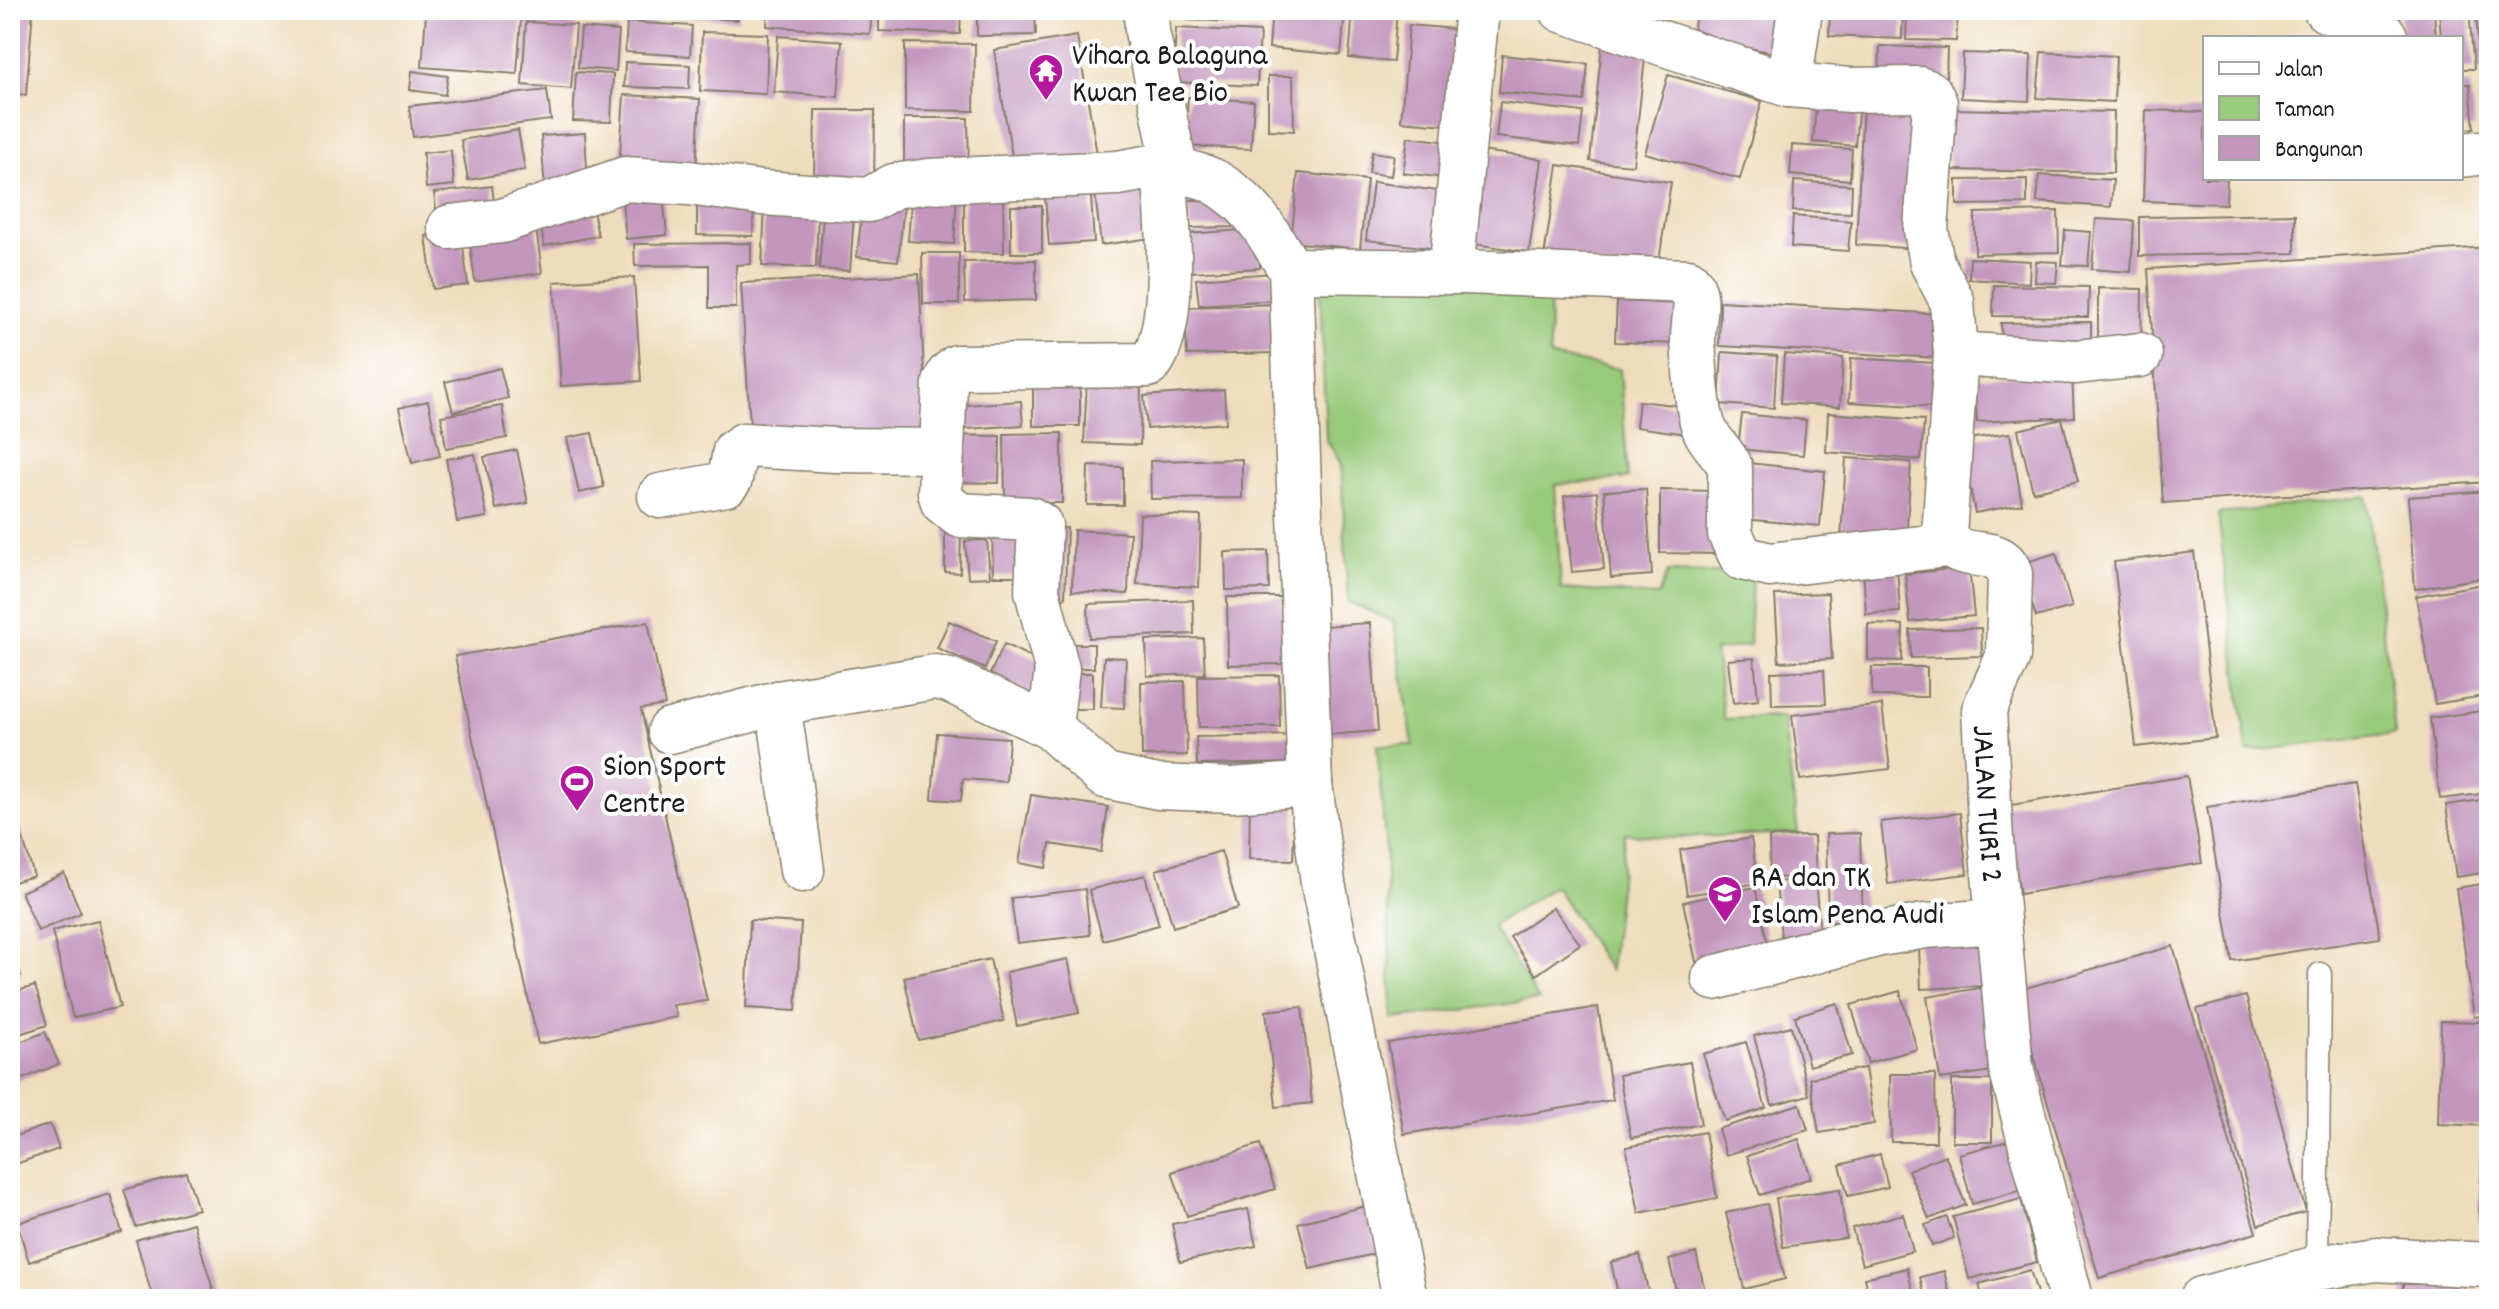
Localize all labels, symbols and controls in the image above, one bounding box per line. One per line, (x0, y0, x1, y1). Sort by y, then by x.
place label: Vihara Balaguna Kwan Tee Bio (1072, 35, 1269, 118)
legend (2203, 36, 2463, 180)
temple icon: Vihara Balaguna Kwan Tee Bio (1027, 52, 1065, 102)
text: Jalan (2275, 54, 2323, 88)
text: Taman (2275, 94, 2335, 128)
text: Bangunan (2275, 134, 2363, 168)
street label: JALAN TURI 2 (1957, 724, 2013, 885)
place label: Sion Sport Centre (603, 746, 726, 829)
sports icon: Sion Sport Centre (558, 763, 596, 813)
place label: RA dan TK Islam Pena Audi (1751, 857, 1944, 940)
school or university icon: RA dan TK Islam Pena Audi (1706, 874, 1744, 924)

